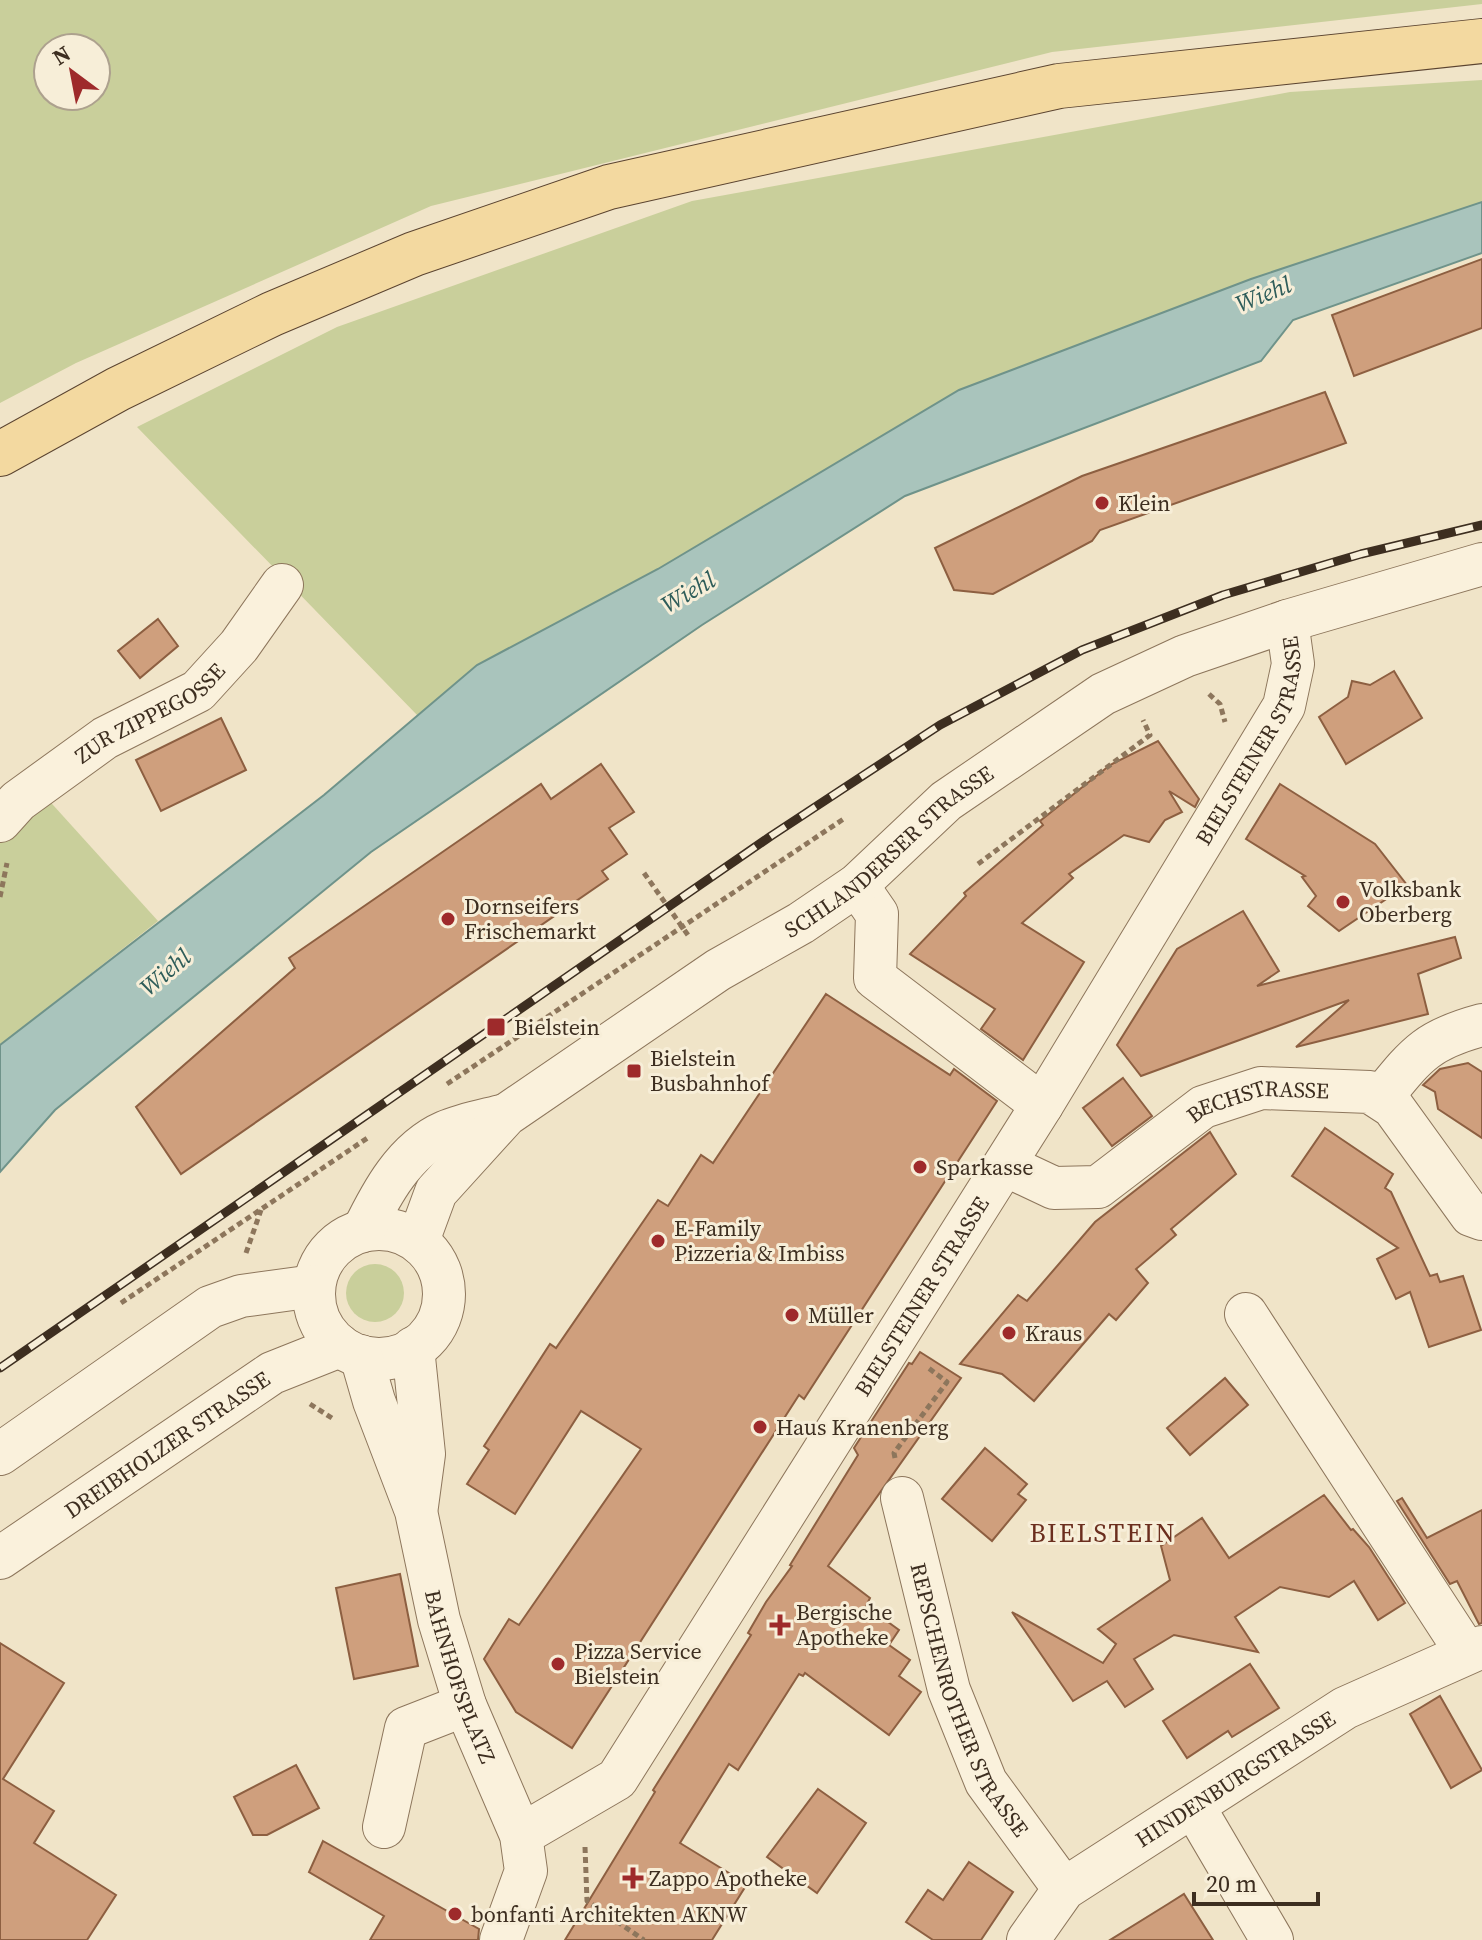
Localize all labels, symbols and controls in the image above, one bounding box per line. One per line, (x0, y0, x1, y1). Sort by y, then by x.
north arrow (32, 32, 112, 112)
text: N (47, 38, 76, 72)
water label: Wiehl (1230, 268, 1296, 320)
place label: Klein (1118, 488, 1170, 518)
marker: Klein (1093, 494, 1111, 512)
water label: Wiehl (655, 563, 721, 621)
street label: BIELSTEINER STRASSE (1188, 634, 1308, 851)
street label: ZUR ZIPPEGOSSE (68, 656, 232, 770)
street label: SCHLANDERSER STRASSE (779, 758, 999, 944)
place label: Volksbank Oberberg (1359, 874, 1462, 929)
place label: Dornseifers Frischemarkt (464, 891, 597, 946)
marker: Volksbank Oberberg (1334, 893, 1352, 911)
marker: Dornseifers Frischemarkt (439, 910, 457, 928)
water label: Wiehl (132, 941, 198, 1003)
place label: Bielstein (514, 1012, 600, 1042)
marker: Bielstein (485, 1016, 507, 1038)
place label: Bielstein Busbahnhof (650, 1043, 771, 1098)
marker: Bielstein Busbahnhof (625, 1062, 643, 1080)
street label: BECHSTRASSE (1180, 1073, 1330, 1130)
place label: Sparkasse (936, 1152, 1034, 1182)
marker: Sparkasse (911, 1158, 929, 1176)
street label: BIELSTEINER STRASSE (847, 1190, 996, 1402)
place label: E-Family Pizzeria & Imbiss (674, 1213, 845, 1268)
marker: E-Family Pizzeria & Imbiss (649, 1232, 667, 1250)
place label: Müller (808, 1300, 875, 1330)
marker: Müller (783, 1306, 801, 1324)
place label: Kraus (1025, 1318, 1082, 1348)
marker: Kraus (1000, 1324, 1018, 1342)
street label: DREIBHOLZER STRASSE (58, 1364, 276, 1525)
place label: Haus Kranenberg (776, 1412, 949, 1442)
marker: Haus Kranenberg (751, 1418, 769, 1436)
district label: BIELSTEIN (1029, 1515, 1177, 1551)
street label: REPSCHENROTHER STRASSE (903, 1559, 1036, 1843)
street label: BAHNHOFSPLATZ (418, 1587, 503, 1768)
place label: Bergische Apotheke (796, 1597, 893, 1652)
marker: Bergische Apotheke (771, 1616, 789, 1634)
place label: Pizza Service Bielstein (574, 1636, 702, 1691)
marker: Pizza Service Bielstein (549, 1655, 567, 1673)
street label: HINDENBURGSTRASSE (1129, 1703, 1341, 1854)
scale bar (1194, 1856, 1318, 1906)
place label: Zappo Apotheke (649, 1863, 807, 1893)
text: 20 m (1206, 1867, 1257, 1900)
marker: Zappo Apotheke (624, 1869, 642, 1887)
place label: bonfanti Architekten AKNW (471, 1899, 747, 1929)
marker: bonfanti Architekten AKNW (446, 1905, 464, 1923)

